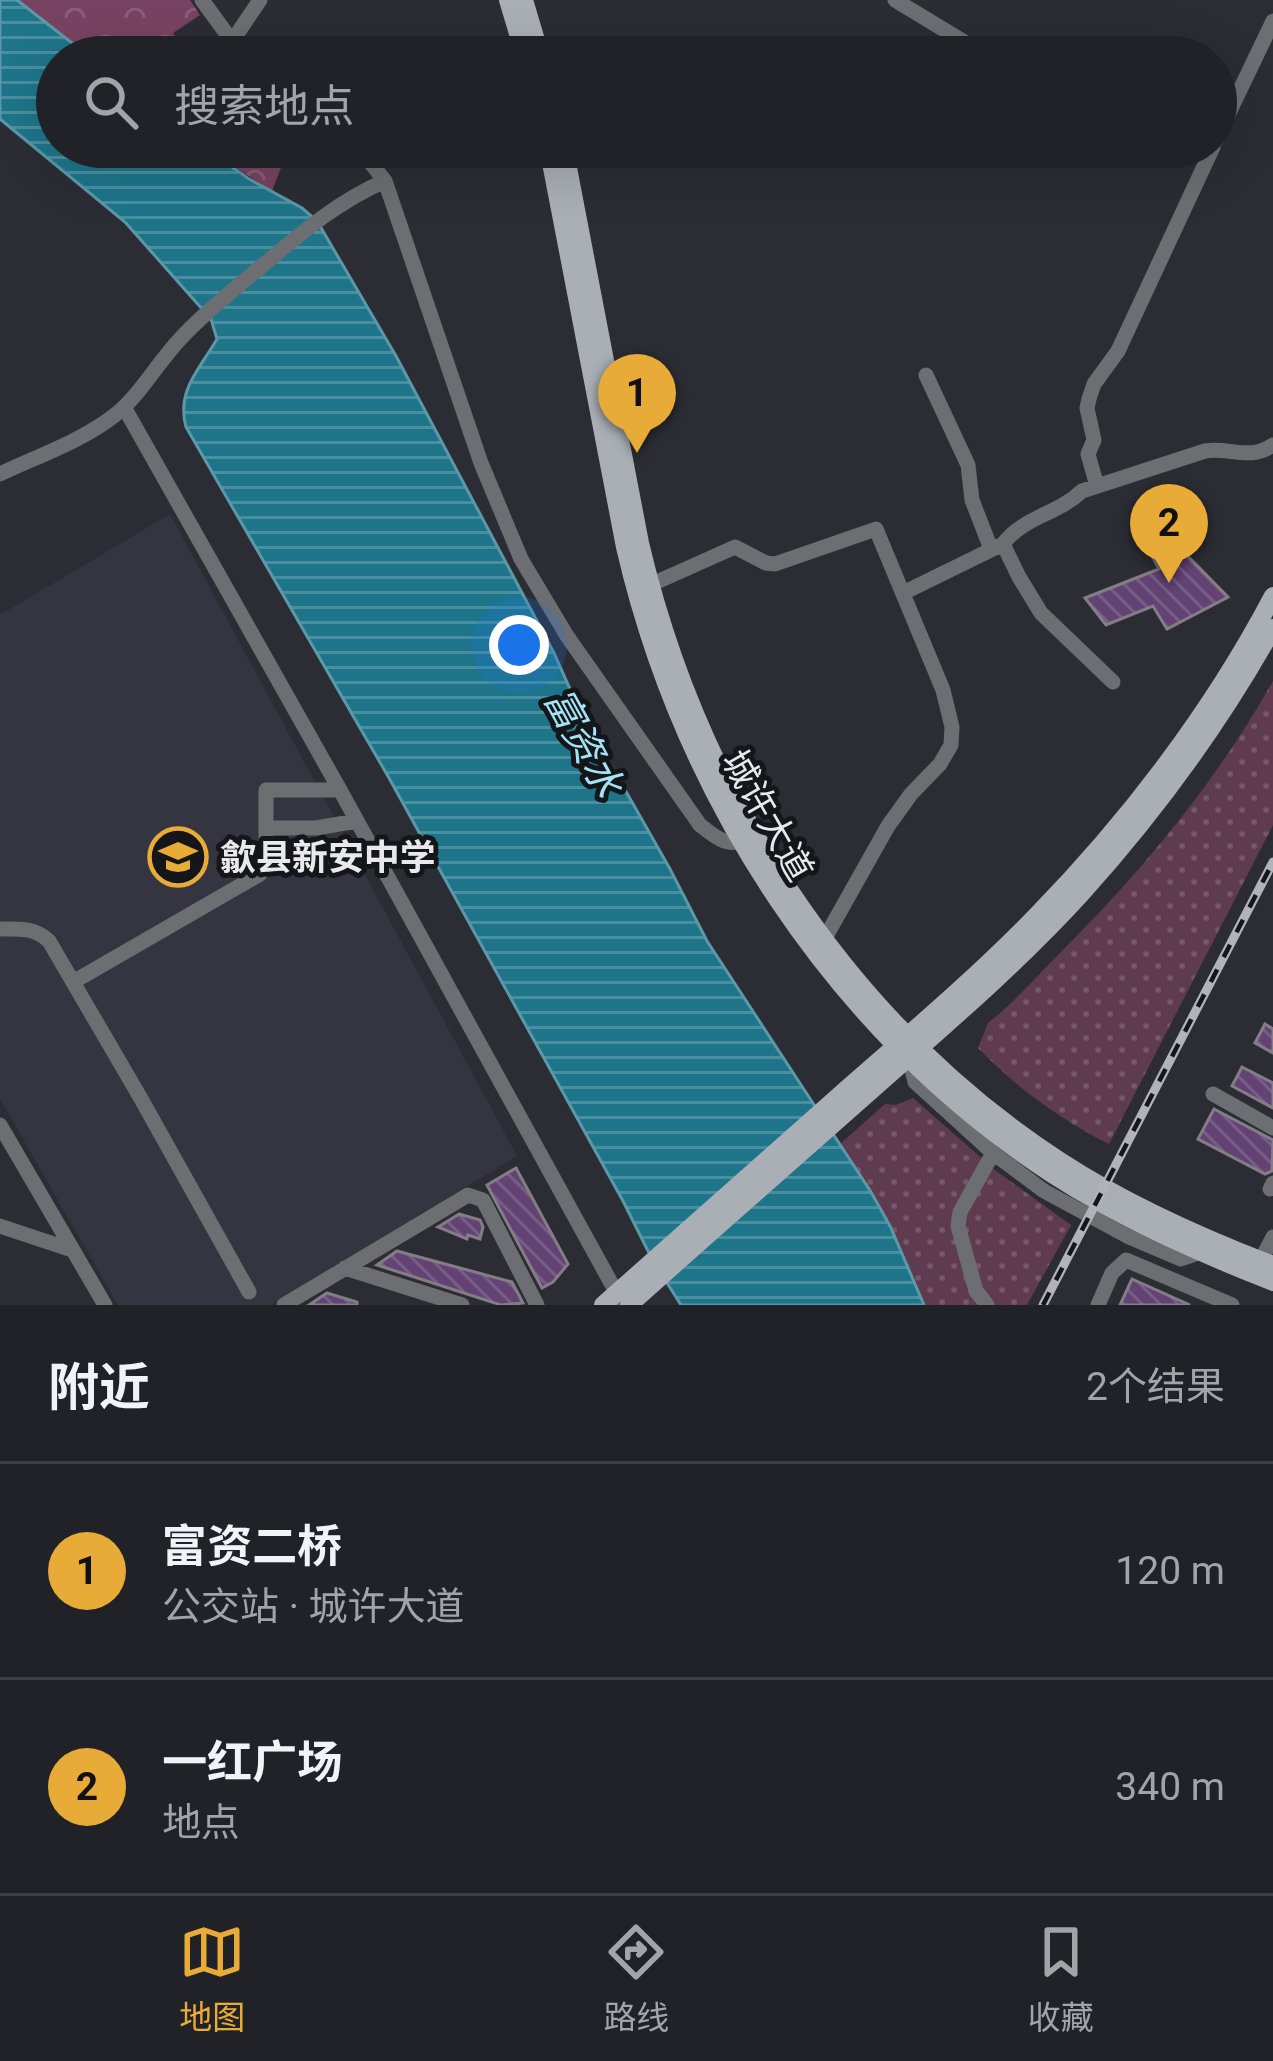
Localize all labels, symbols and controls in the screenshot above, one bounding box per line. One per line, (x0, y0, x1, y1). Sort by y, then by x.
search box (36, 36, 1237, 168)
icon: search (78, 69, 144, 135)
text: 搜索地点 (174, 80, 354, 133)
pin: 1 (598, 354, 676, 453)
pin: 2 (1130, 484, 1208, 583)
your location (489, 615, 549, 675)
water label: 富资水 (535, 680, 633, 807)
street label: 城许大道 (713, 743, 821, 888)
school or university icon: 歙县新安中学 (147, 826, 209, 888)
place label: 歙县新安中学 (220, 837, 436, 879)
text: 附近 (48, 1358, 150, 1417)
text: 2个结果 (1086, 1364, 1225, 1410)
text: 富资二桥 (162, 1520, 342, 1573)
text: 1 (76, 1548, 98, 1594)
text: 120 m (1115, 1548, 1225, 1594)
text: 公交站 · 城许大道 (162, 1584, 465, 1630)
text: 一红广场 (162, 1736, 342, 1789)
text: 2 (76, 1764, 98, 1810)
text: 340 m (1115, 1764, 1225, 1810)
text: 地点 (162, 1800, 240, 1846)
tab: 地图 (179, 1919, 245, 2039)
tab: 路线 (603, 1919, 669, 2039)
tab: 收藏 (1028, 1919, 1094, 2039)

